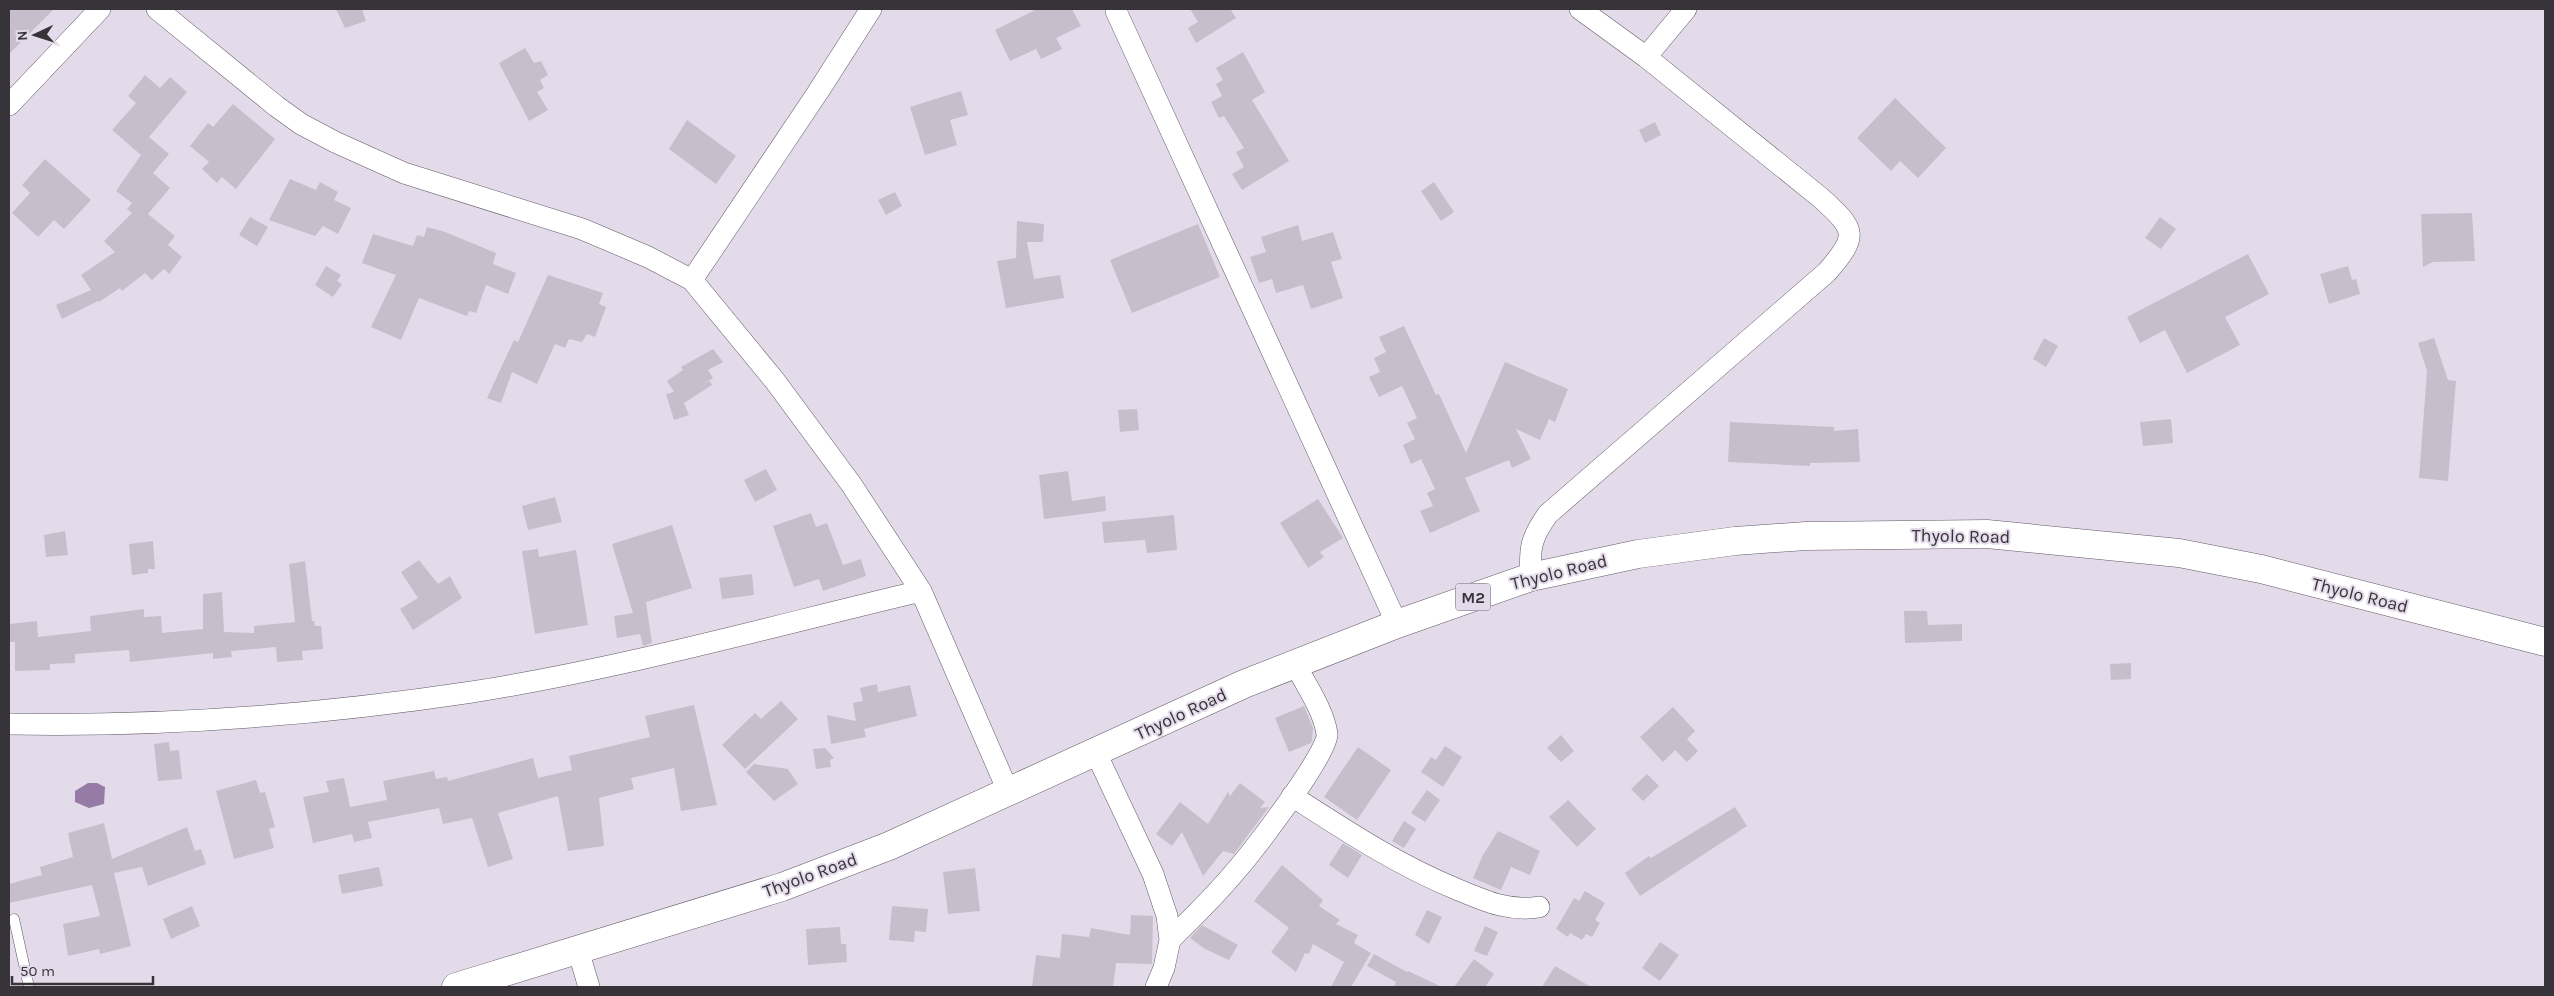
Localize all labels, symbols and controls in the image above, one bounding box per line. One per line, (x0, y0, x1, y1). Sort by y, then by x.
north arrow (10, 10, 60, 60)
text: N (14, 30, 31, 41)
street label: Thyolo Road (1911, 524, 2011, 548)
street label: Thyolo Road (1508, 549, 1610, 595)
street label: Thyolo Road (2309, 572, 2411, 618)
road number: M2 (1456, 584, 1490, 610)
street label: Thyolo Road (1132, 683, 1230, 745)
street label: Thyolo Road (760, 848, 860, 902)
scale bar (12, 954, 154, 986)
text: 50 m (20, 962, 55, 980)

